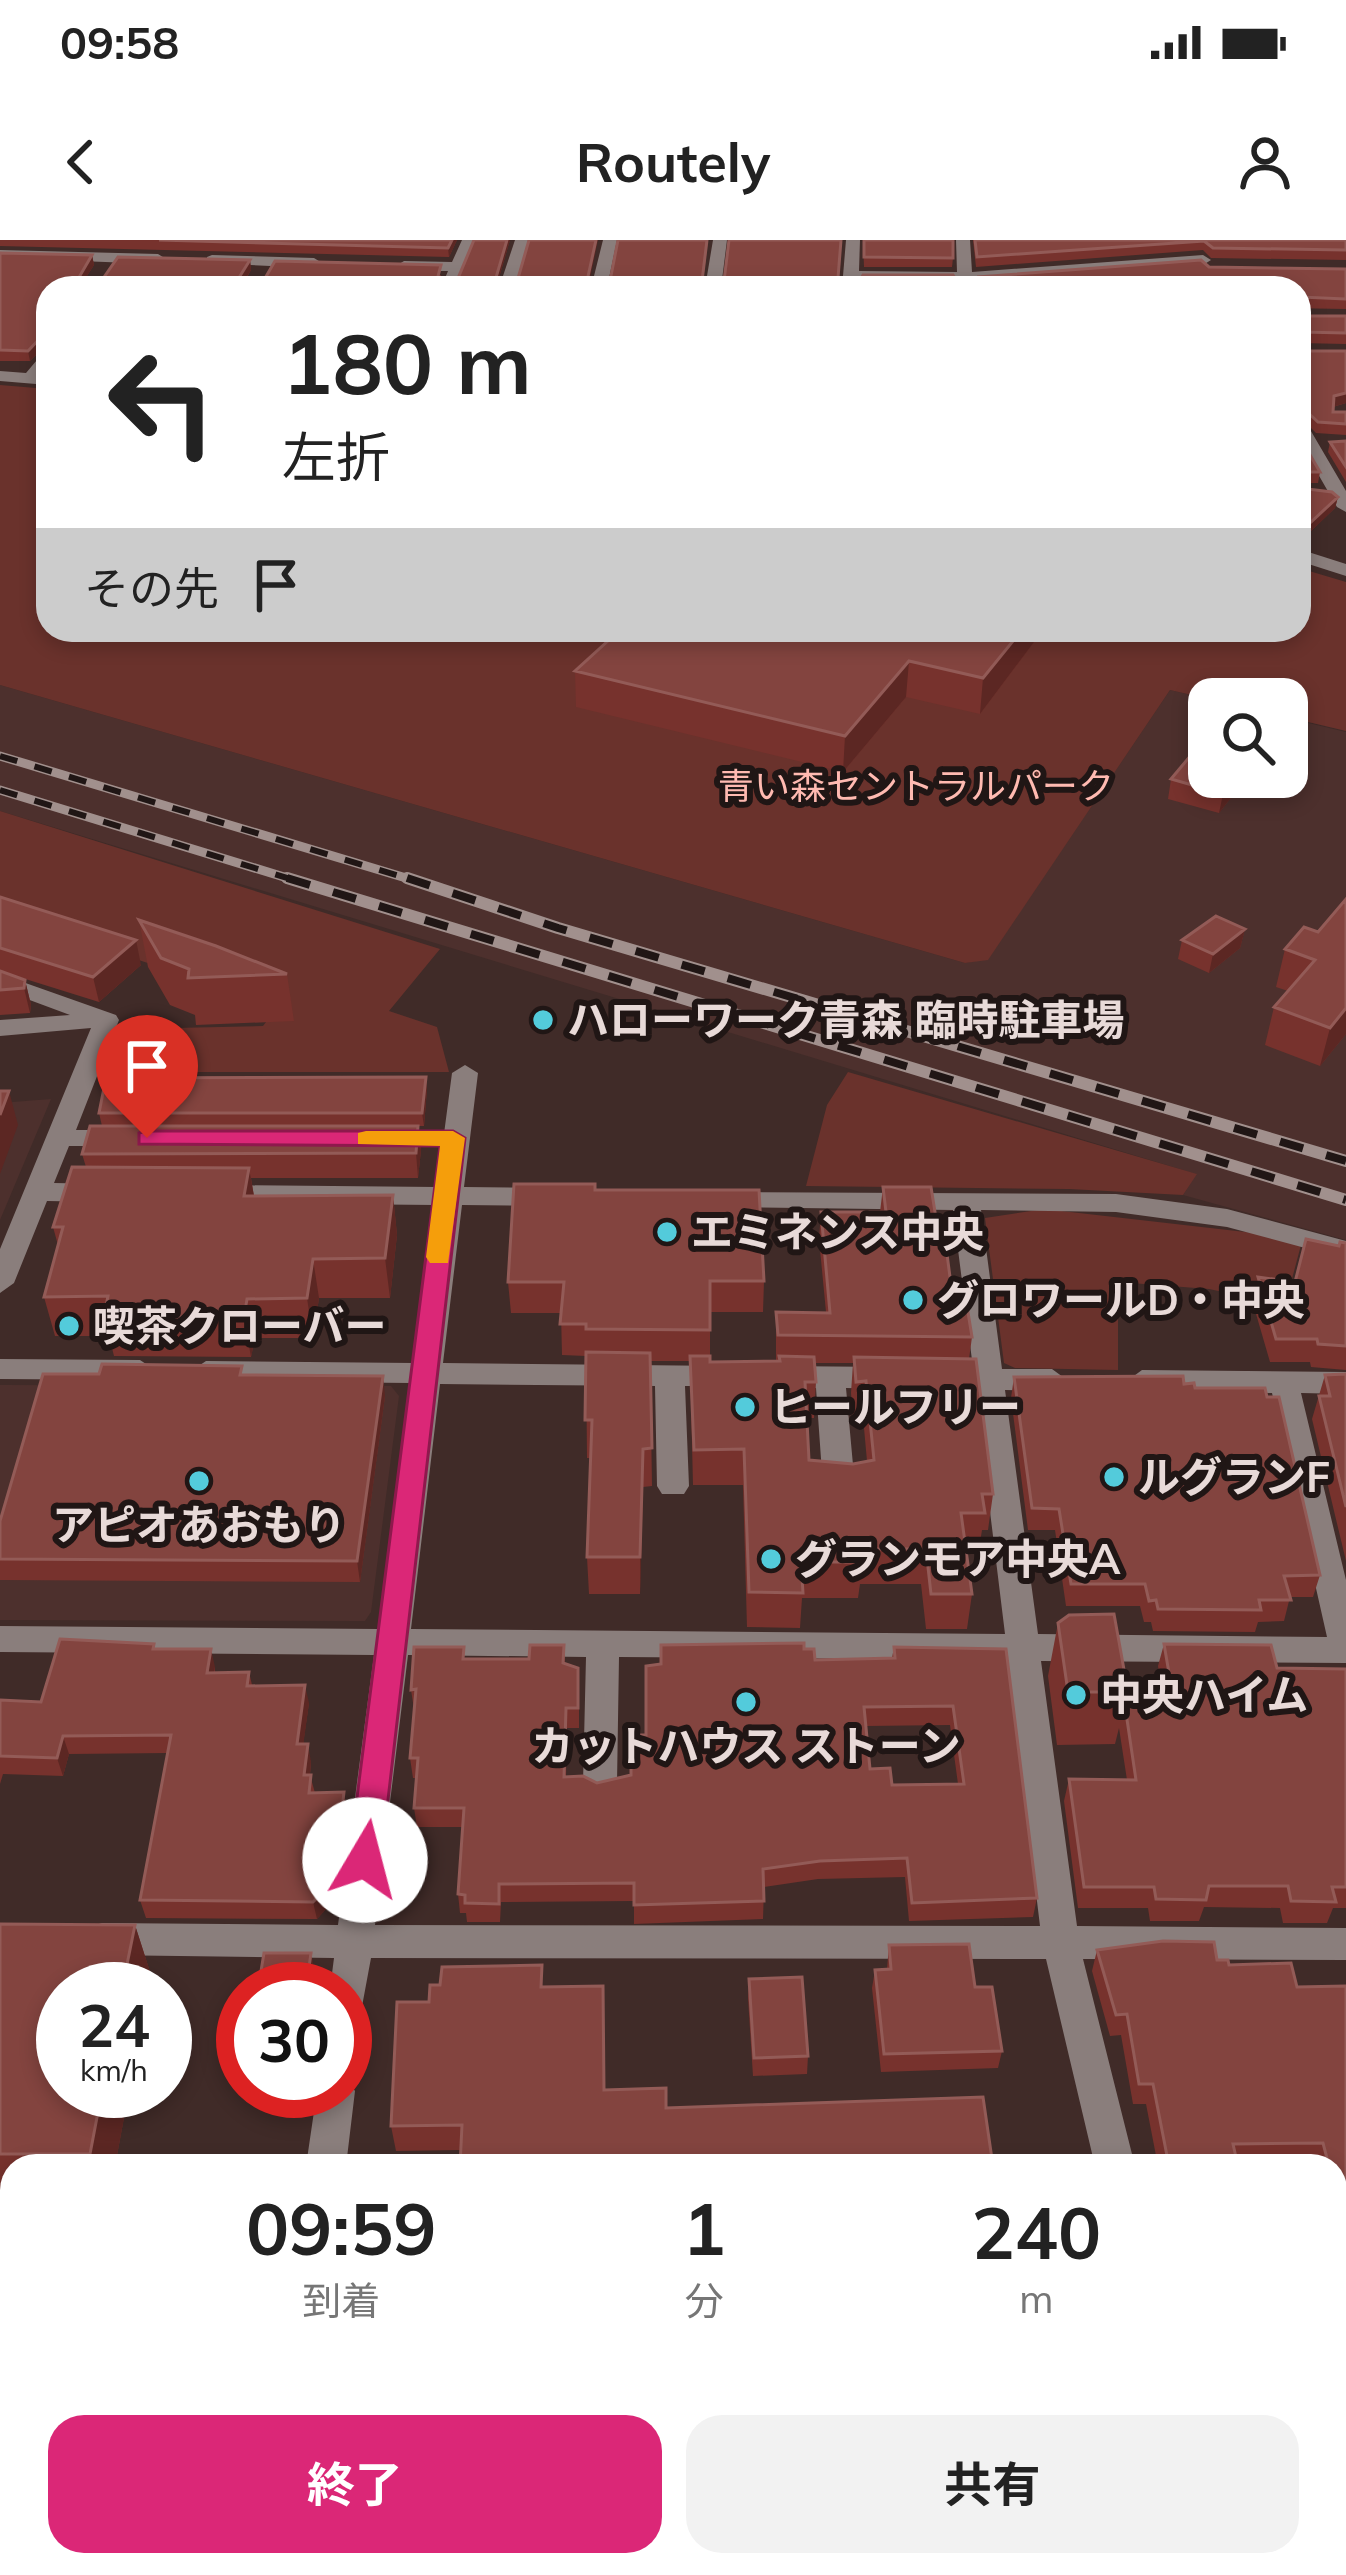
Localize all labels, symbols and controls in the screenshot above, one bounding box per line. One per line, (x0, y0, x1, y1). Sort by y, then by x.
text: 09:58 (60, 14, 179, 70)
text: Routely (576, 128, 770, 196)
icon: back (48, 129, 114, 195)
icon: person (1232, 129, 1298, 195)
text: 180 m (282, 310, 532, 415)
icon: left (84, 324, 240, 480)
text: 左折 (282, 423, 390, 491)
icon: arrive (243, 552, 309, 618)
text: その先 (84, 560, 219, 616)
map controls (1188, 678, 1308, 798)
button: search (1188, 678, 1308, 798)
park label: 青い森セントラルパーク (718, 763, 1114, 808)
place label: ハローワーク青森 臨時駐車場 (567, 993, 1125, 1046)
marker: ハローワーク青森 臨時駐車場 (530, 1007, 556, 1033)
pin (96, 1015, 198, 1138)
icon: arrive (114, 1033, 180, 1099)
place label: エミネンス中央 (691, 1205, 984, 1258)
marker: エミネンス中央 (654, 1219, 680, 1245)
place label: グロワールD・中央 (937, 1273, 1305, 1326)
marker: グロワールD・中央 (900, 1287, 926, 1313)
place label: 喫茶クローバー (93, 1299, 387, 1352)
marker: 喫茶クローバー (56, 1313, 82, 1339)
place label: ヒールフリー (769, 1380, 1021, 1433)
marker: ヒールフリー (732, 1394, 758, 1420)
place label: ルグランF (1138, 1450, 1330, 1503)
marker: ルグランF (1101, 1464, 1127, 1490)
marker: アピオあおもり (186, 1468, 212, 1494)
place label: アピオあおもり (52, 1498, 346, 1551)
place label: グランモア中央A (795, 1532, 1121, 1585)
marker: グランモア中央A (758, 1546, 784, 1572)
place label: 中央ハイム (1100, 1668, 1308, 1721)
marker: 中央ハイム (1063, 1682, 1089, 1708)
marker: カットハウス ストーン (733, 1689, 759, 1715)
place label: カットハウス ストーン (531, 1719, 961, 1772)
position arrow (302, 1797, 428, 1923)
speed limit sign: 30 (216, 1962, 372, 2118)
text: 24 (78, 1987, 150, 2062)
text: km/h (80, 2051, 148, 2089)
text: 09:59 (246, 2183, 437, 2273)
text: 1 (682, 2183, 726, 2273)
text: 240 (971, 2187, 1101, 2277)
text: m (1019, 2274, 1053, 2323)
text: 到着 (302, 2276, 380, 2325)
text: 分 (685, 2276, 724, 2325)
button: 終了 (48, 2415, 662, 2553)
button: 共有 (686, 2415, 1299, 2553)

